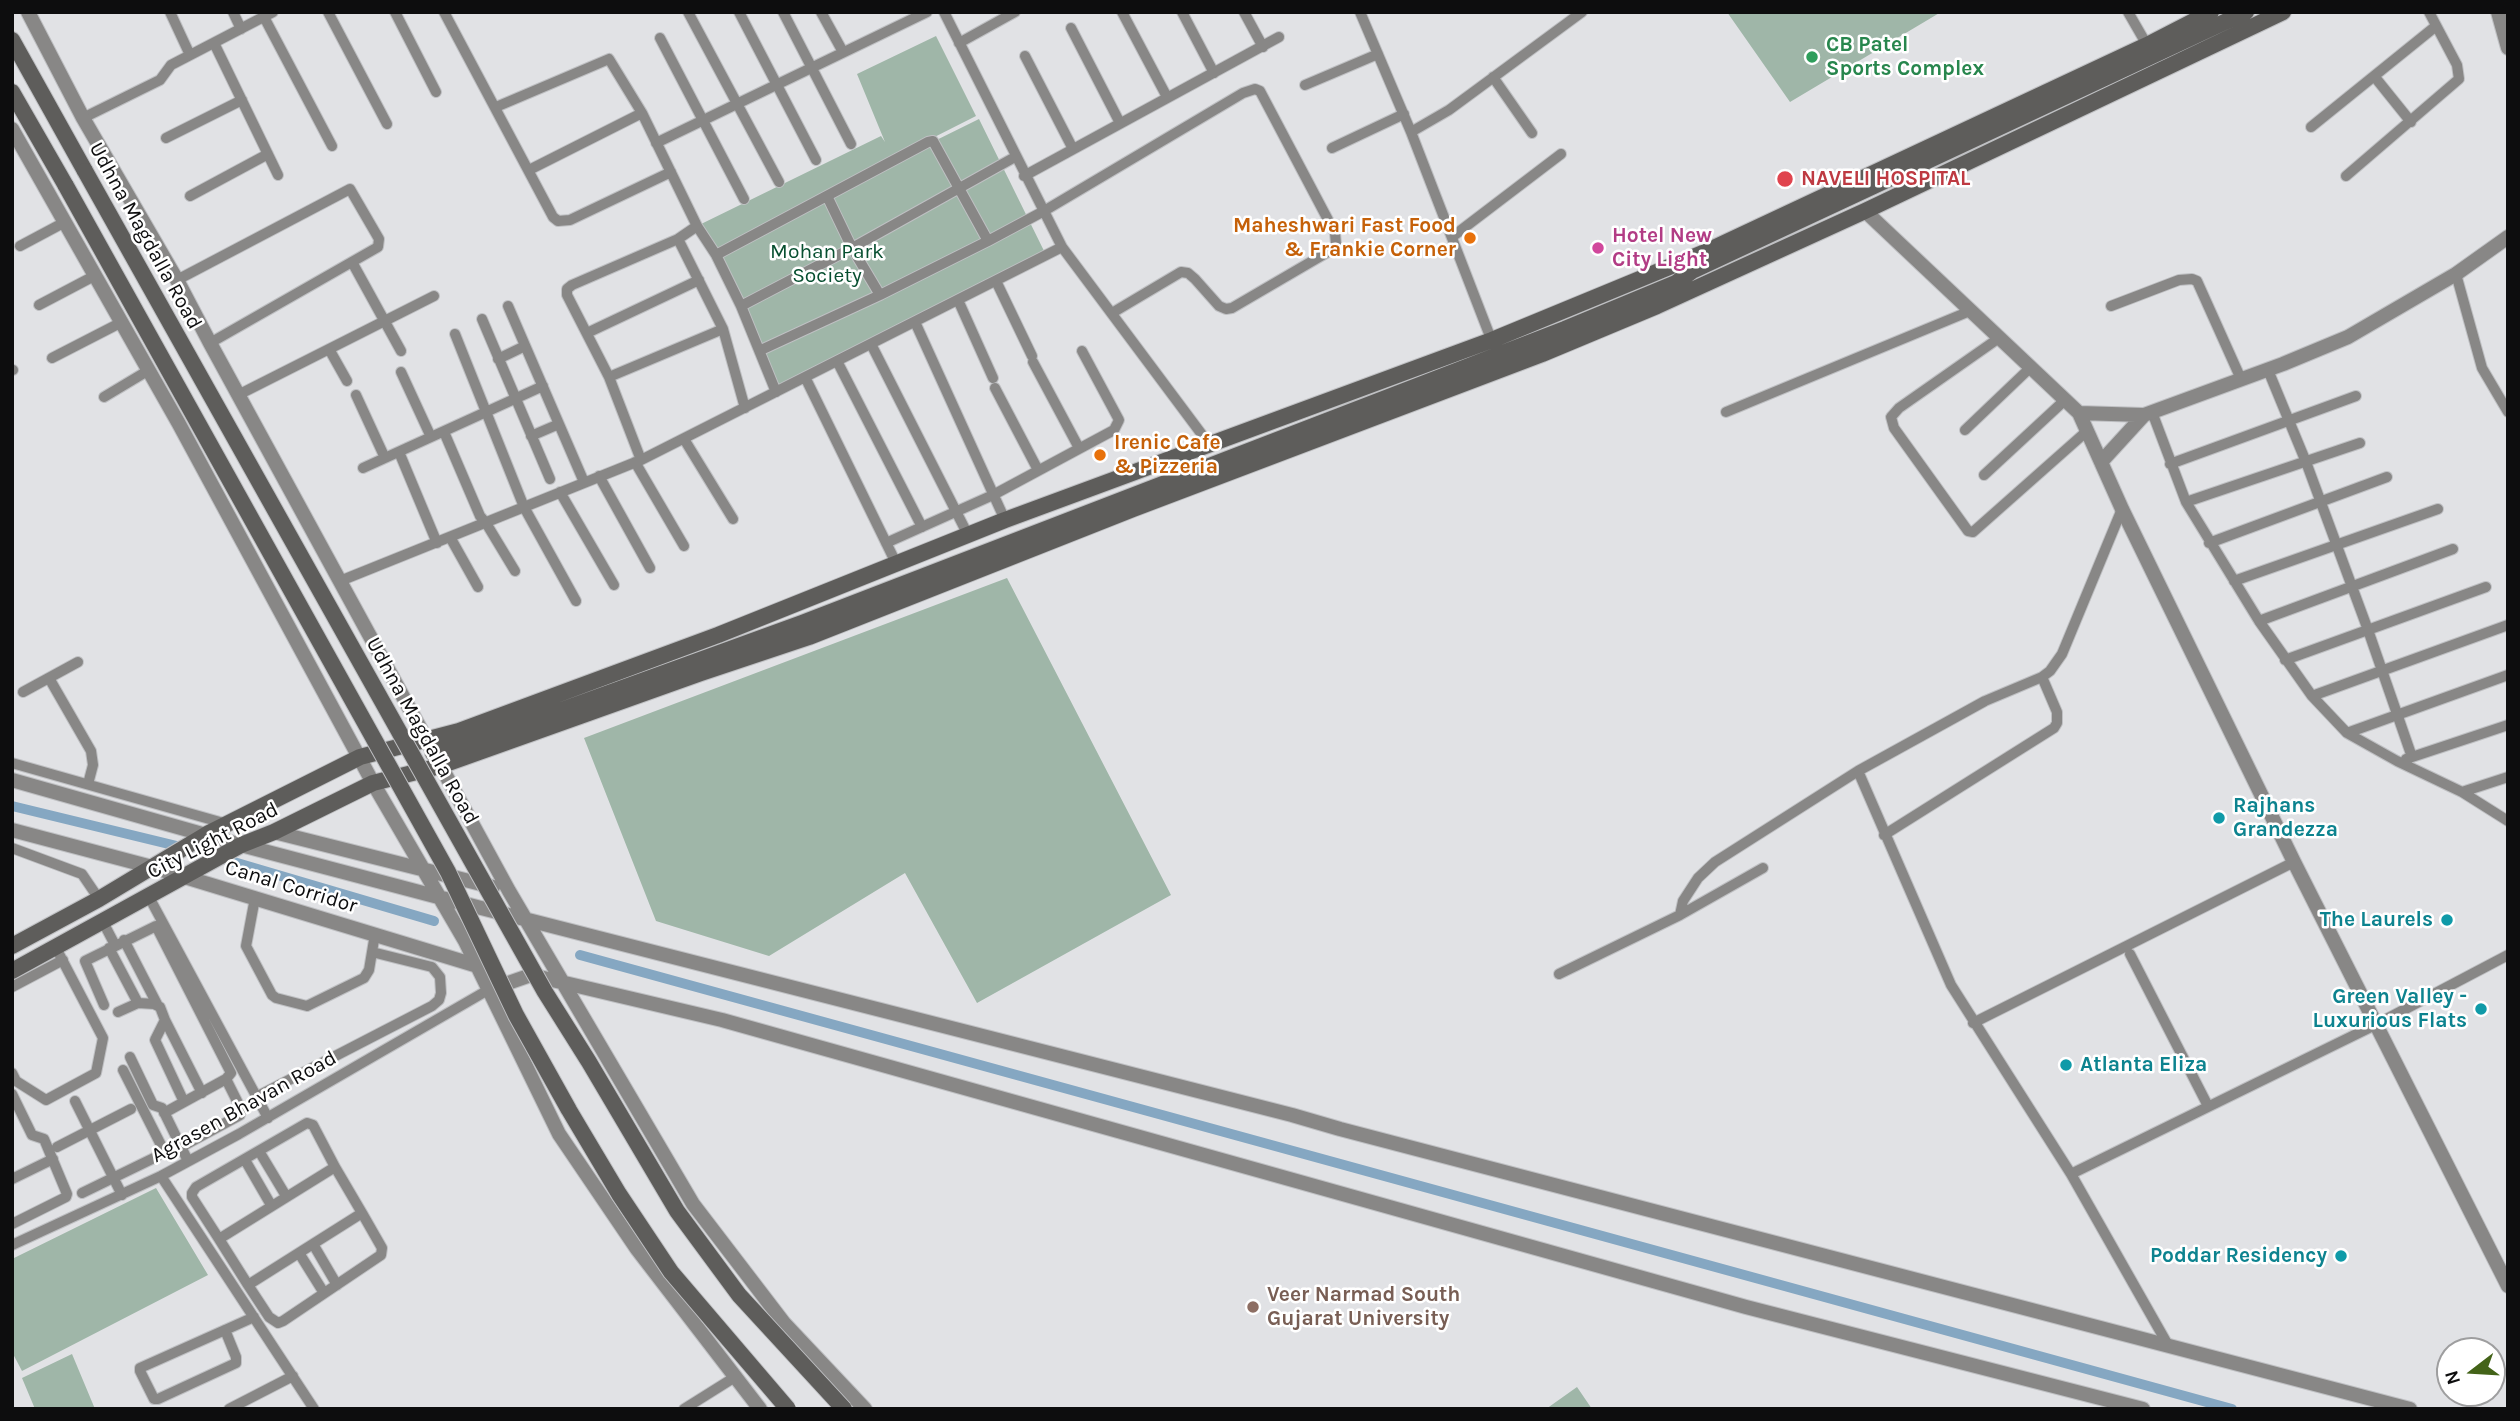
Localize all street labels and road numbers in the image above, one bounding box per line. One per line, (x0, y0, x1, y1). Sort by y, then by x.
street label: Udhna Magdalla Road (83, 138, 207, 334)
street label: Udhna Magdalla Road (360, 633, 484, 829)
street label: City Light Road (143, 797, 283, 885)
street label: Canal Corridor (222, 855, 360, 919)
street label: Agrasen Bhavan Road (147, 1046, 341, 1168)

